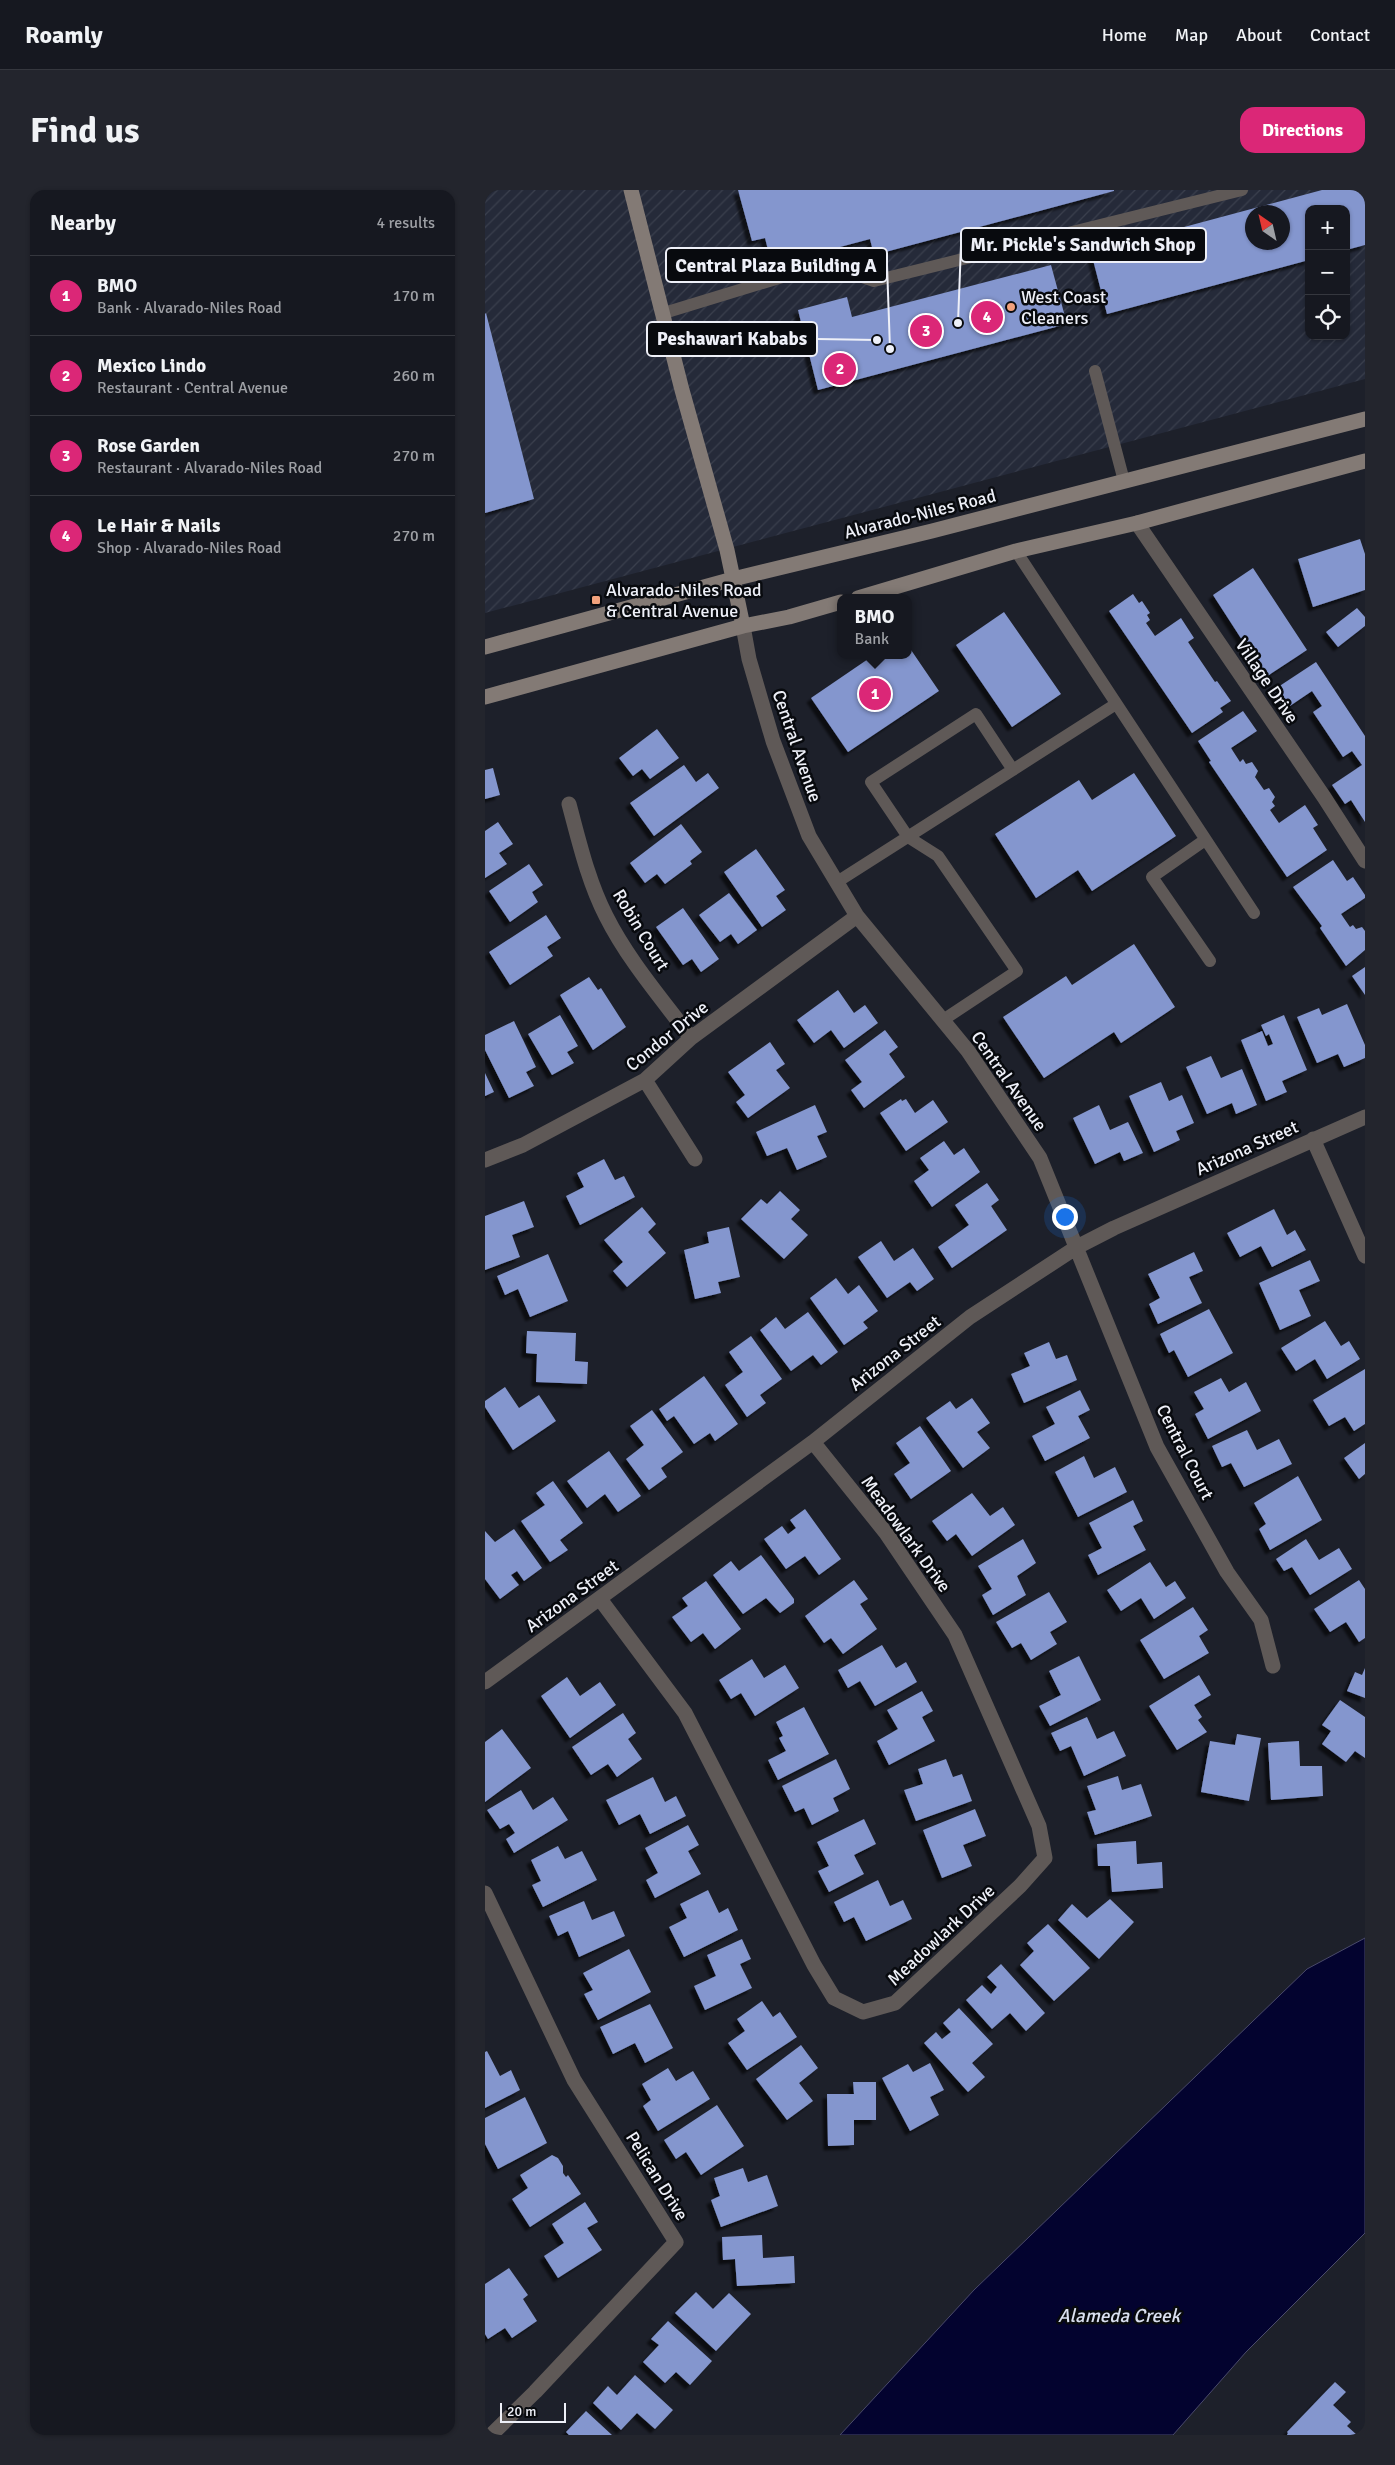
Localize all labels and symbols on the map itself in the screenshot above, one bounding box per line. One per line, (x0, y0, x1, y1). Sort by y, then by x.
north arrow (1245, 205, 1290, 250)
callout: Mr. Pickle's Sandwich Shop (961, 228, 1206, 262)
text: Mr. Pickle's Sandwich Shop (970, 233, 1196, 257)
callout: Central Plaza Building A (666, 248, 887, 282)
text: Central Plaza Building A (675, 254, 877, 278)
place label: West Coast Cleaners (1021, 286, 1106, 329)
pin: 4 (971, 298, 1003, 336)
marker: West Coast Cleaners (1005, 301, 1017, 313)
pin: 3 (910, 312, 942, 350)
callout: Peshawari Kababs (647, 322, 817, 356)
text: Peshawari Kababs (657, 327, 807, 351)
pin: 2 (824, 350, 856, 388)
street label: Alvarado-Niles Road (842, 485, 998, 543)
place label: Alvarado-Niles Road & Central Avenue (606, 579, 762, 622)
marker: Alvarado-Niles Road & Central Avenue (590, 594, 602, 606)
street label: Village Drive (1231, 634, 1303, 728)
pin: 1 (859, 675, 891, 713)
street label: Central Avenue (768, 687, 826, 805)
street label: Robin Court (608, 885, 674, 975)
street label: Condor Drive (621, 996, 713, 1076)
street label: Central Avenue (966, 1027, 1052, 1135)
street label: Arizona Street (1192, 1116, 1302, 1180)
your location (1052, 1204, 1078, 1230)
street label: Arizona Street (845, 1311, 945, 1395)
street label: Central Court (1152, 1401, 1218, 1503)
street label: Meadowlark Drive (856, 1471, 956, 1597)
street label: Arizona Street (521, 1555, 623, 1637)
street label: Meadowlark Drive (883, 1880, 999, 1990)
street label: Pelican Drive (621, 2128, 693, 2224)
water label: Alameda Creek (1058, 2304, 1181, 2328)
scale bar (500, 2400, 566, 2423)

